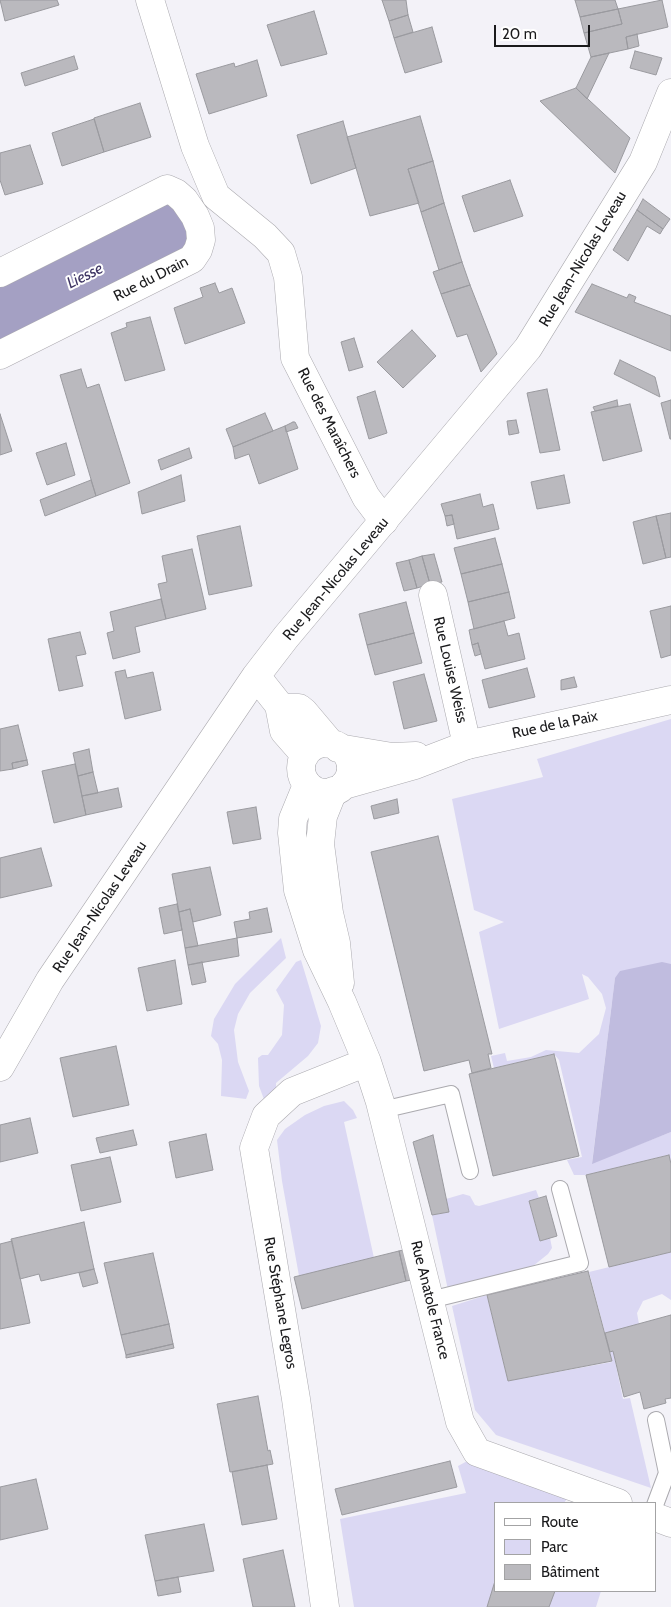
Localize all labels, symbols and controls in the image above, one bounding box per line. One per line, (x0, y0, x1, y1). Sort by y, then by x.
scale bar (496, 15, 592, 47)
text: 20 m (502, 25, 537, 43)
street label: Rue Jean-Nicolas Leveau (535, 188, 631, 330)
street label: Rue du Drain (111, 252, 191, 306)
water label: Liesse (64, 259, 106, 293)
street label: Rue des Maraîchers (293, 365, 365, 481)
street label: Rue Jean-Nicolas Leveau (279, 514, 393, 644)
street label: Rue Louise Weiss (429, 615, 471, 725)
street label: Rue de la Paix (511, 707, 599, 743)
street label: Rue Jean-Nicolas Leveau (49, 838, 151, 976)
street label: Rue Stéphane Legros (260, 1236, 300, 1370)
street label: Rue Anatole France (407, 1239, 453, 1361)
legend (493, 1502, 656, 1592)
text: Route (541, 1513, 579, 1531)
text: Parc (541, 1538, 568, 1556)
text: Bâtiment (541, 1563, 599, 1581)

